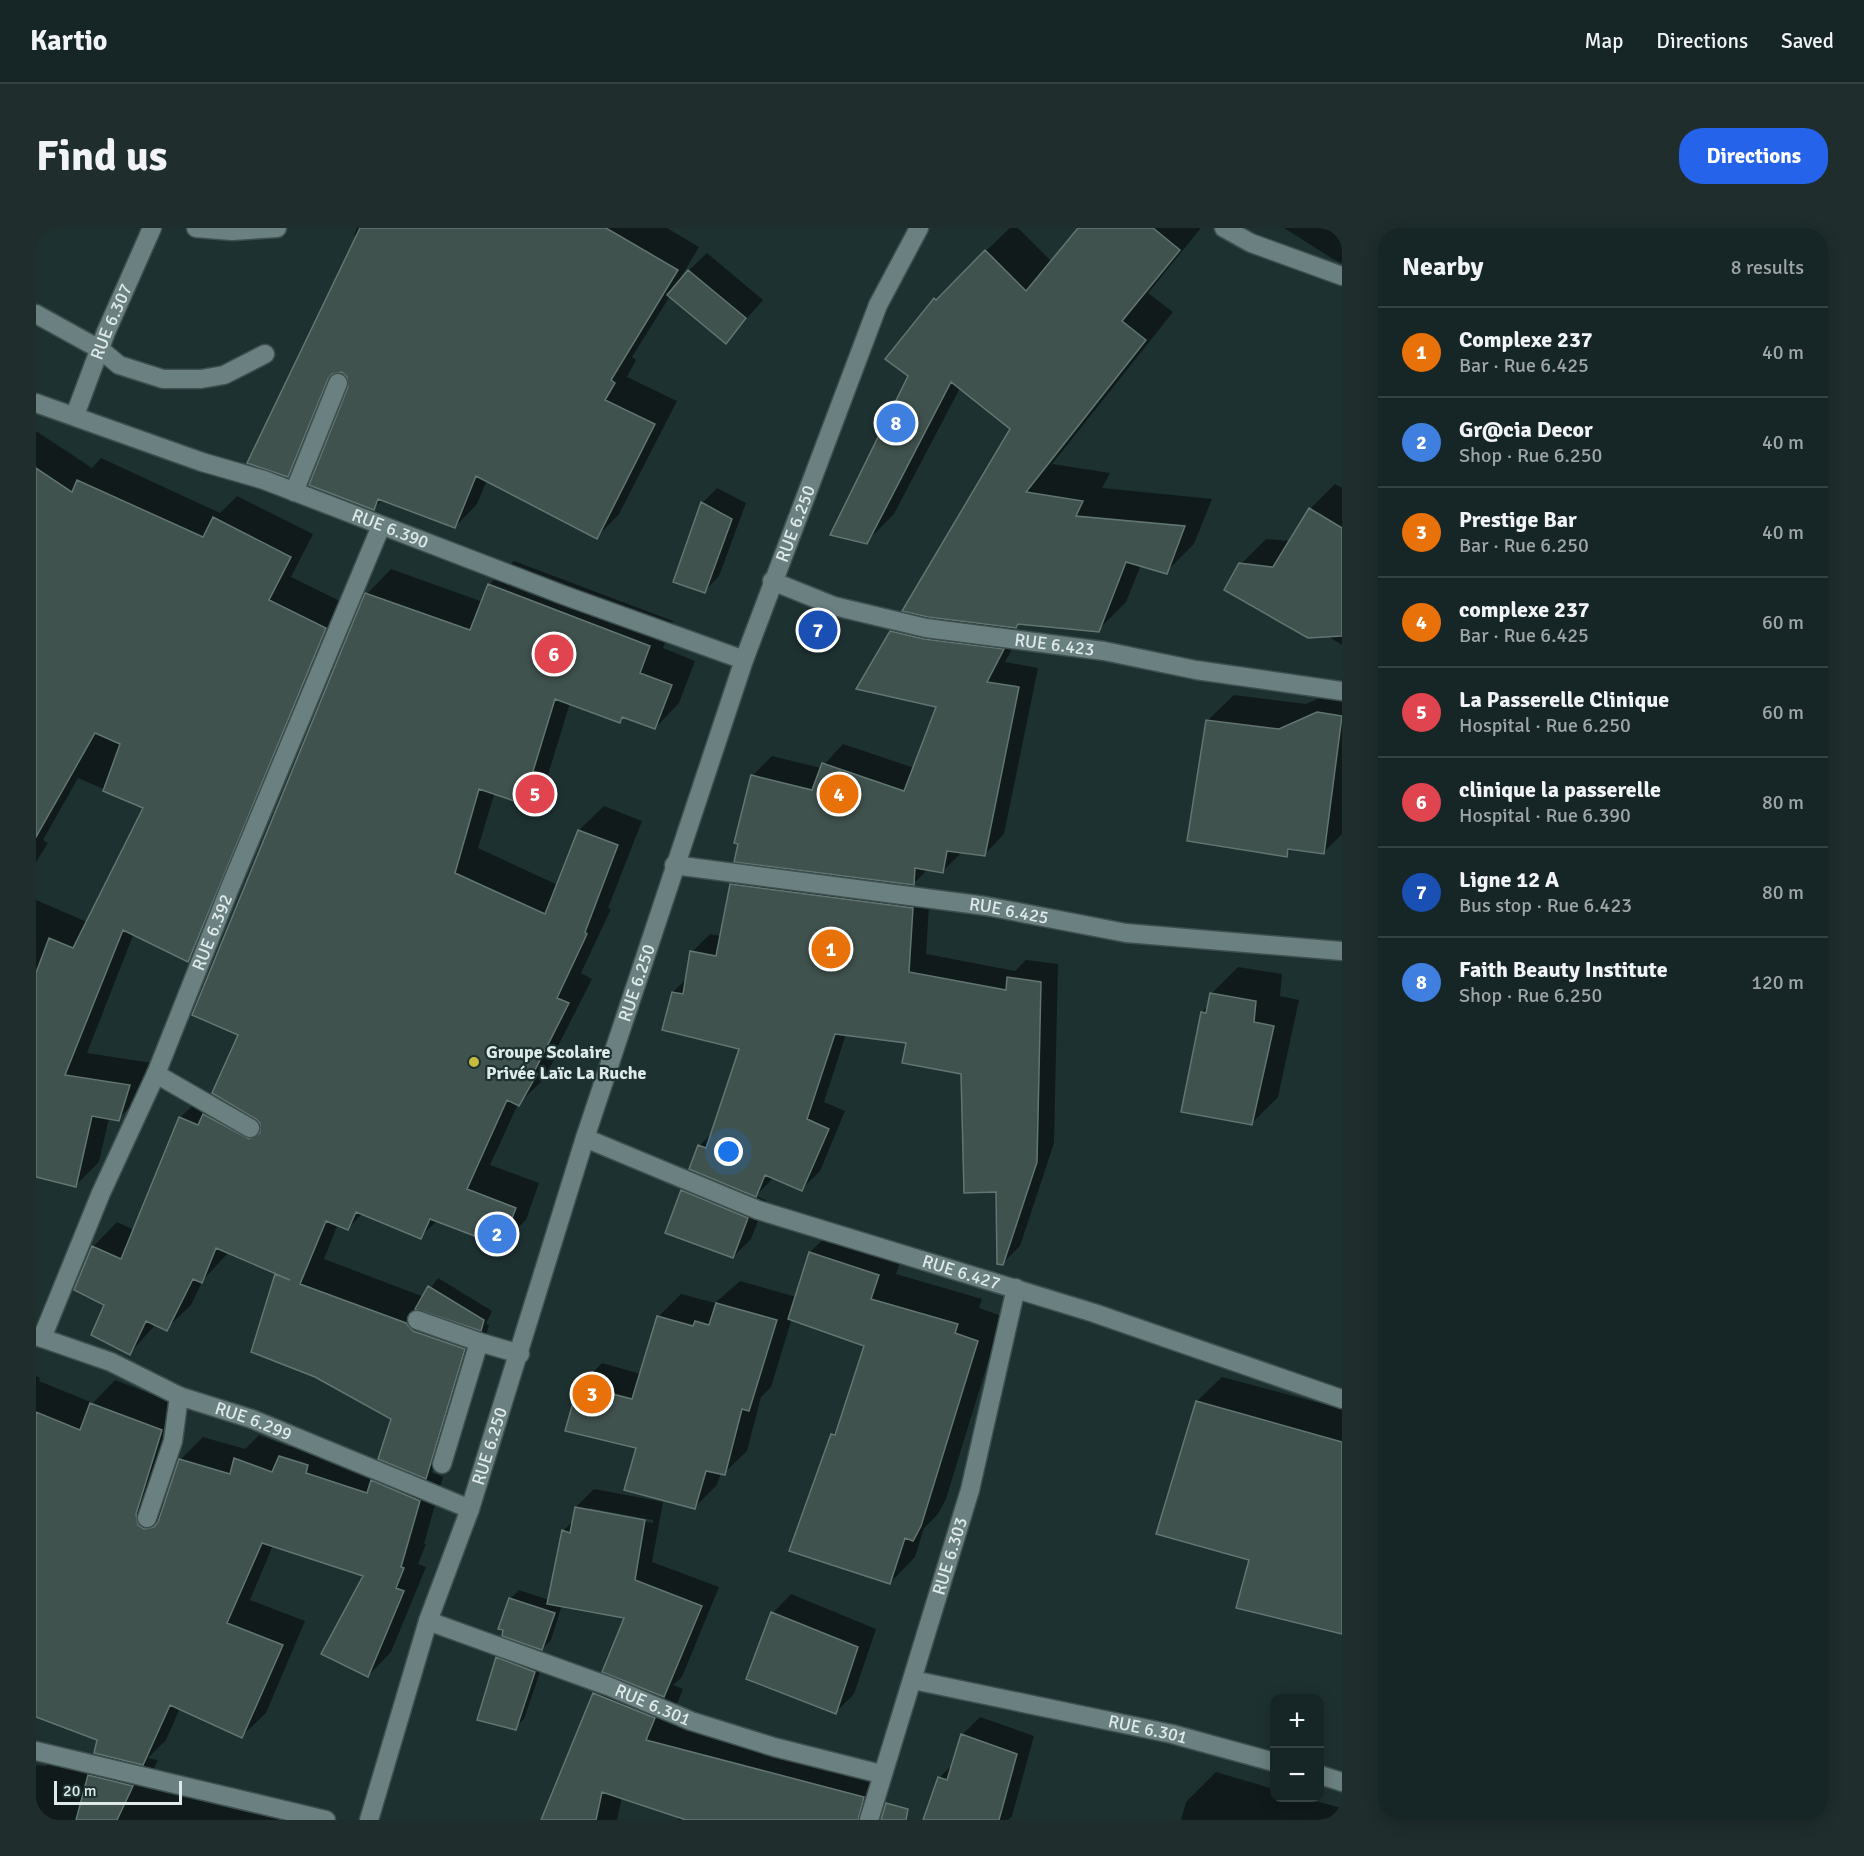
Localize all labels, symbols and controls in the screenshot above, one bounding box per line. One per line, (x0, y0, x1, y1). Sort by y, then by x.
text: Kartio (30, 24, 107, 58)
text: Map (1585, 28, 1623, 54)
text: Directions (1656, 28, 1748, 54)
text: Saved (1781, 28, 1834, 54)
button: Directions (1679, 128, 1828, 184)
text: Find us (36, 131, 167, 182)
text: Nearby (1402, 251, 1483, 283)
text: 8 results (1731, 255, 1804, 280)
street label: RUE 6.307 (86, 280, 137, 363)
text: Complexe 237 (1459, 326, 1593, 353)
text: 1 (1416, 340, 1427, 365)
text: 40 m (1762, 340, 1804, 365)
text: Bar · Rue 6.425 (1459, 353, 1589, 378)
pin: 8 (876, 400, 916, 446)
text: Gr@cia Decor (1459, 416, 1593, 443)
text: 2 (1416, 430, 1427, 455)
text: 40 m (1762, 430, 1804, 455)
text: Shop · Rue 6.250 (1459, 443, 1602, 468)
street label: RUE 6.250 (771, 482, 820, 565)
street label: RUE 6.390 (349, 504, 432, 553)
text: Prestige Bar (1459, 506, 1577, 533)
text: 3 (1416, 520, 1427, 545)
text: 40 m (1762, 520, 1804, 545)
text: Bar · Rue 6.250 (1459, 533, 1589, 558)
text: complexe 237 (1459, 596, 1590, 623)
pin: 7 (798, 608, 838, 652)
text: 4 (1416, 610, 1427, 635)
text: 60 m (1762, 610, 1804, 635)
text: Bar · Rue 6.425 (1459, 623, 1589, 648)
street label: RUE 6.423 (1013, 629, 1096, 661)
pin: 6 (534, 632, 574, 676)
text: La Passerelle Clinique (1459, 686, 1669, 713)
text: 5 (1416, 700, 1427, 725)
text: 60 m (1762, 700, 1804, 725)
text: Hospital · Rue 6.250 (1459, 713, 1631, 738)
pin: 5 (516, 772, 554, 816)
pin: 4 (820, 772, 858, 816)
text: clinique la passerelle (1459, 776, 1661, 803)
text: 6 (1416, 790, 1427, 815)
text: 80 m (1762, 790, 1804, 815)
text: Hospital · Rue 6.390 (1459, 803, 1631, 828)
text: Ligne 12 A (1459, 866, 1559, 893)
text: 7 (1416, 880, 1427, 905)
text: 80 m (1762, 880, 1804, 905)
street label: RUE 6.392 (187, 891, 237, 974)
street label: RUE 6.425 (968, 893, 1050, 929)
text: Bus stop · Rue 6.423 (1459, 893, 1632, 918)
pin: 1 (812, 926, 850, 972)
street label: RUE 6.250 (613, 941, 660, 1025)
text: Faith Beauty Institute (1459, 956, 1668, 983)
text: 8 (1416, 970, 1427, 995)
text: 120 m (1751, 970, 1804, 995)
text: Shop · Rue 6.250 (1459, 983, 1602, 1008)
place label: Groupe Scolaire Privée Laïc La Ruche (486, 1041, 646, 1084)
marker: Groupe Scolaire Privée Laïc La Ruche (467, 1055, 481, 1069)
your location (714, 1137, 743, 1166)
pin: 2 (478, 1212, 516, 1256)
street label: RUE 6.427 (920, 1250, 1003, 1295)
pin: 3 (572, 1372, 612, 1416)
street label: RUE 6.299 (212, 1397, 295, 1445)
street label: RUE 6.250 (467, 1404, 512, 1488)
street label: RUE 6.303 (927, 1514, 972, 1598)
street label: RUE 6.301 (611, 1679, 694, 1731)
map controls (1270, 1694, 1324, 1802)
button: + (1270, 1694, 1324, 1748)
street label: RUE 6.301 (1106, 1710, 1190, 1749)
button: − (1270, 1748, 1324, 1802)
scale bar (54, 1778, 182, 1806)
text: 20 m (63, 1781, 97, 1801)

